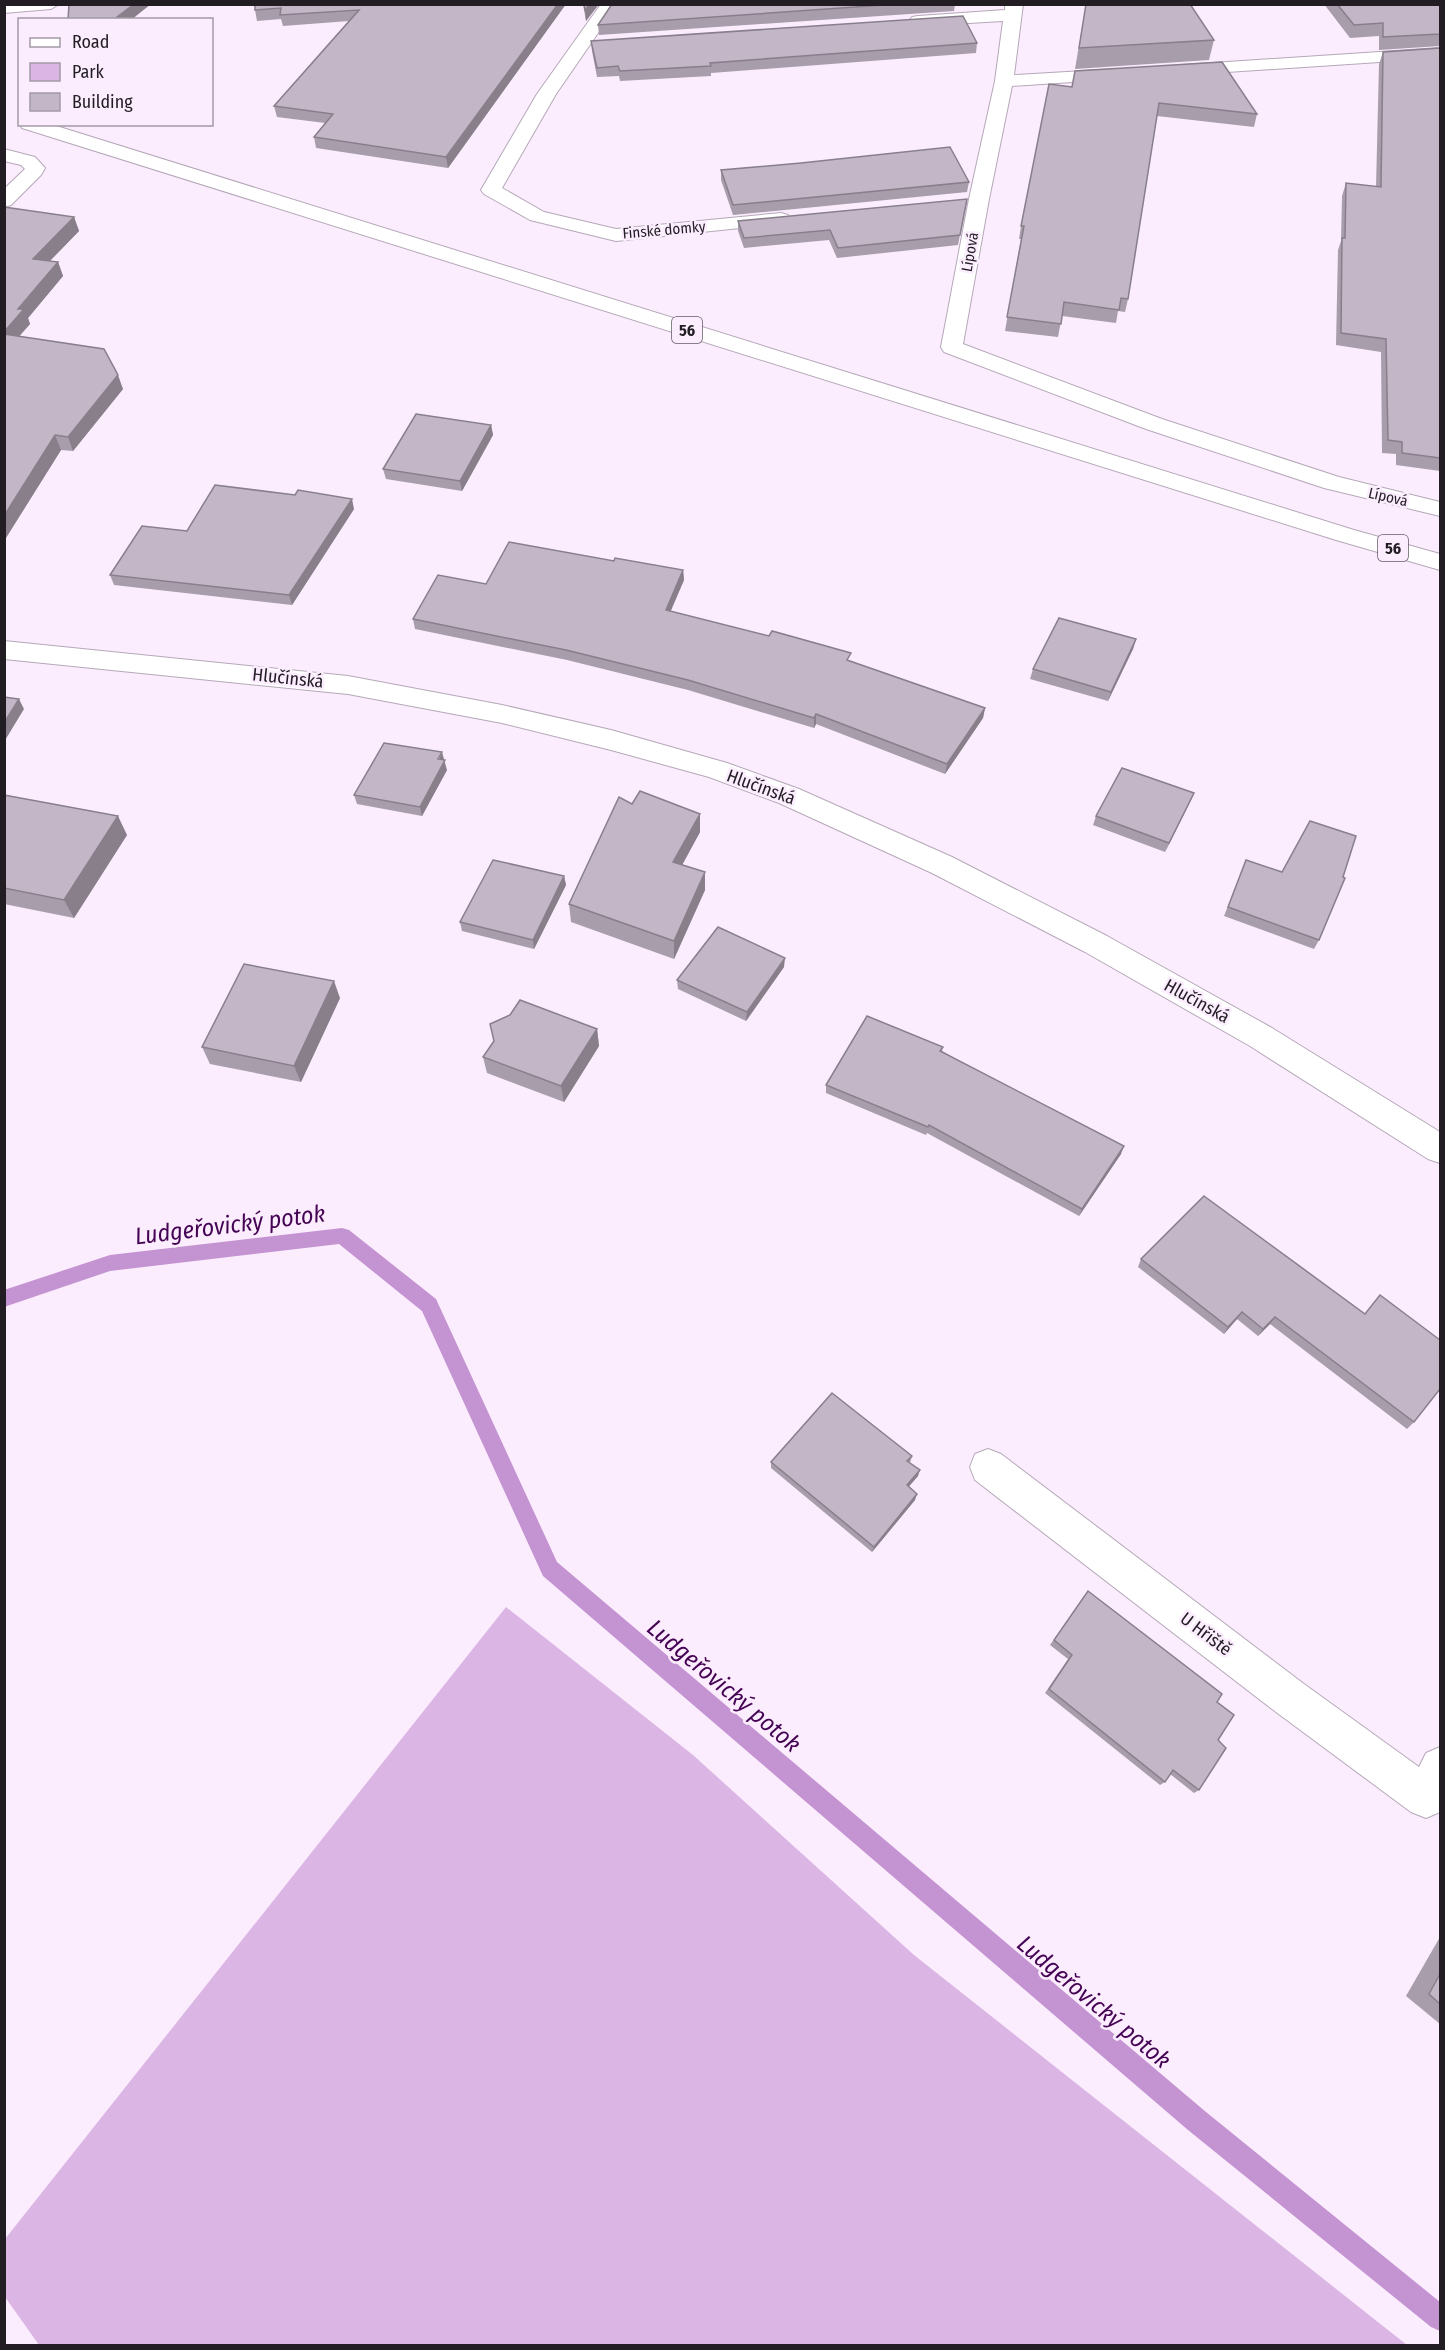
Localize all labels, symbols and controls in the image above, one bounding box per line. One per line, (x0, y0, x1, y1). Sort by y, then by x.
legend (18, 18, 213, 126)
text: Road (72, 31, 109, 53)
text: Park (72, 61, 105, 83)
text: Building (72, 91, 133, 113)
street label: Finské domky (622, 217, 706, 243)
street label: Lípová (958, 231, 982, 273)
road number: 56 (672, 317, 702, 343)
street label: Lípová (1367, 484, 1409, 510)
road number: 56 (1378, 535, 1408, 561)
street label: Hlučínská (251, 663, 325, 693)
street label: Hlučínská (724, 764, 798, 810)
street label: Hlučínská (1160, 974, 1234, 1028)
water label: Ludgeřovický potok (133, 1199, 327, 1251)
street label: U Hřiště (1176, 1608, 1236, 1661)
water label: Ludgeřovický potok (642, 1614, 806, 1758)
water label: Ludgeřovický potok (1012, 1930, 1176, 2074)

